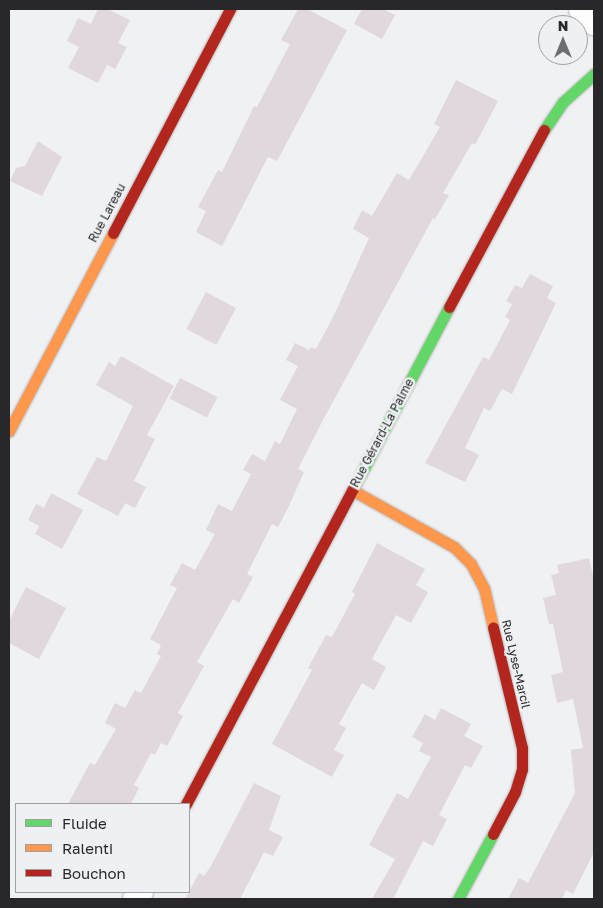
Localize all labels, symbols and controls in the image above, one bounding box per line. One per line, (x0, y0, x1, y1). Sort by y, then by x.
north arrow (538, 15, 588, 65)
text: N (558, 17, 568, 34)
street label: Rue Lareau (86, 181, 128, 245)
street label: Rue Gérard-La Palme (347, 376, 417, 490)
street label: Rue Lyse-Marcil (499, 618, 533, 710)
legend (15, 803, 190, 893)
text: Fluide (62, 814, 107, 832)
text: Ralenti (62, 839, 113, 857)
text: Bouchon (62, 864, 126, 882)

